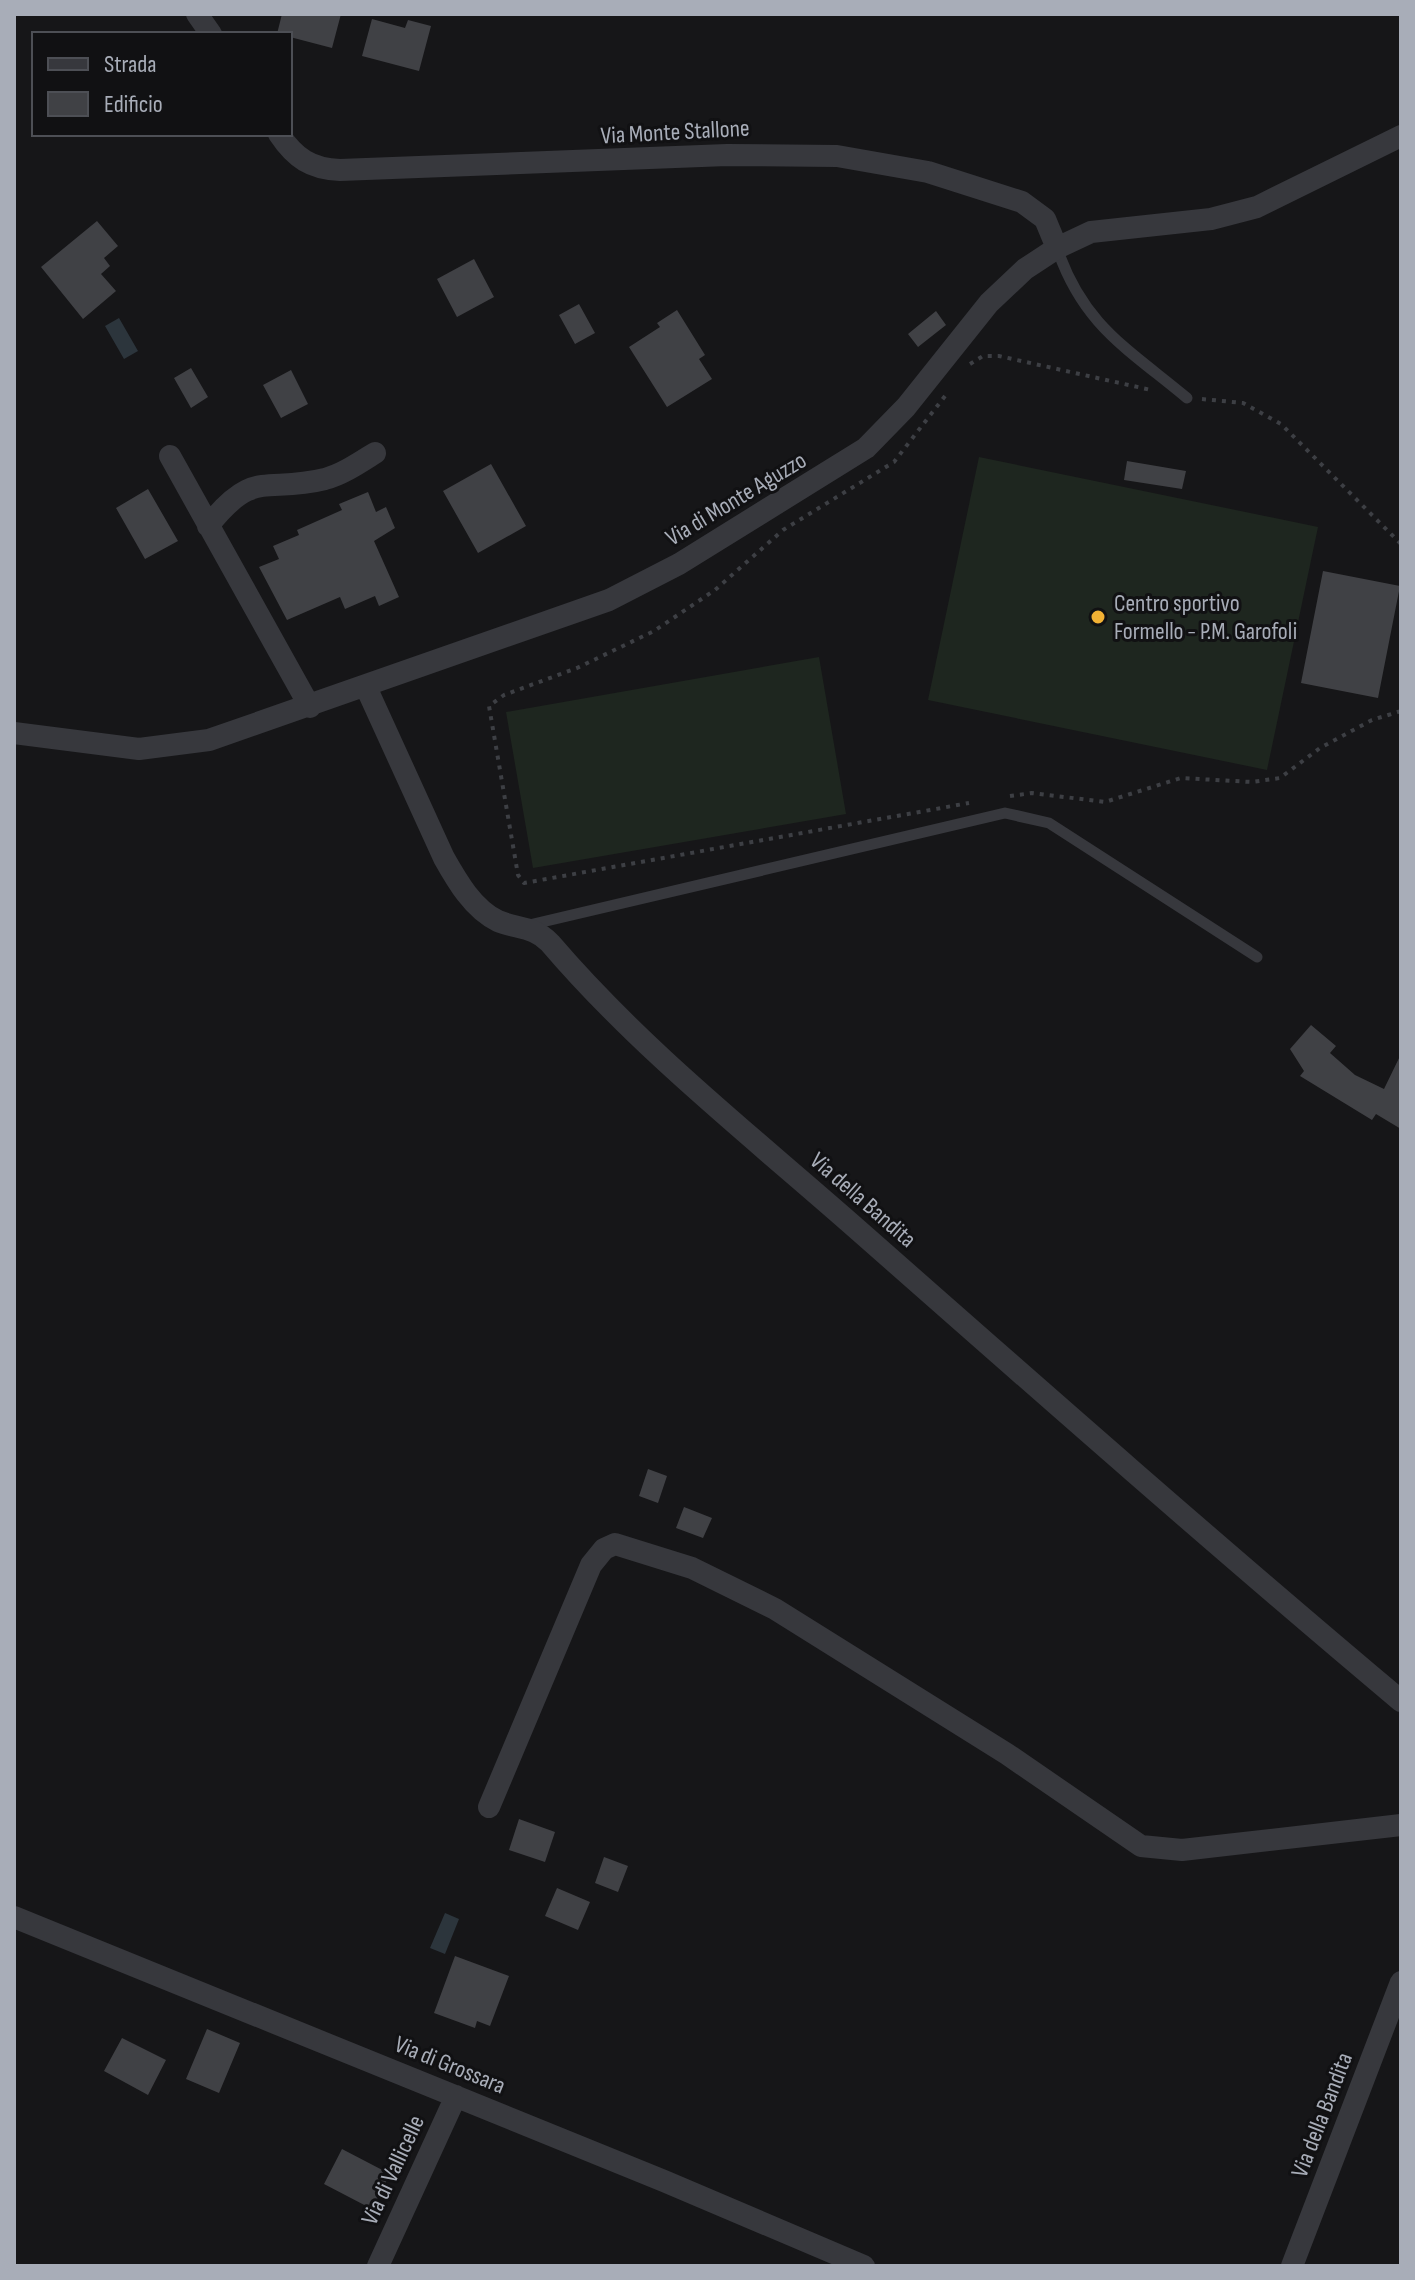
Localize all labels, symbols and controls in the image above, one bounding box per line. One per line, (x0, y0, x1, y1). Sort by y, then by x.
legend (32, 32, 292, 136)
text: Strada (104, 50, 157, 79)
text: Edificio (104, 90, 163, 119)
street label: Via Monte Stallone (600, 114, 750, 150)
street label: Via di Monte Aguzzo (660, 446, 812, 552)
place label: Centro sportivo Formello - P.M. Garofoli (1114, 589, 1297, 646)
marker: Centro sportivo Formello - P.M. Garofoli (1089, 608, 1107, 626)
street label: Via della Bandita (804, 1146, 922, 1254)
street label: Via di Grossara (390, 2030, 510, 2100)
street label: Via della Bandita (1285, 2049, 1359, 2181)
street label: Via di Vallicelle (355, 2111, 431, 2229)

